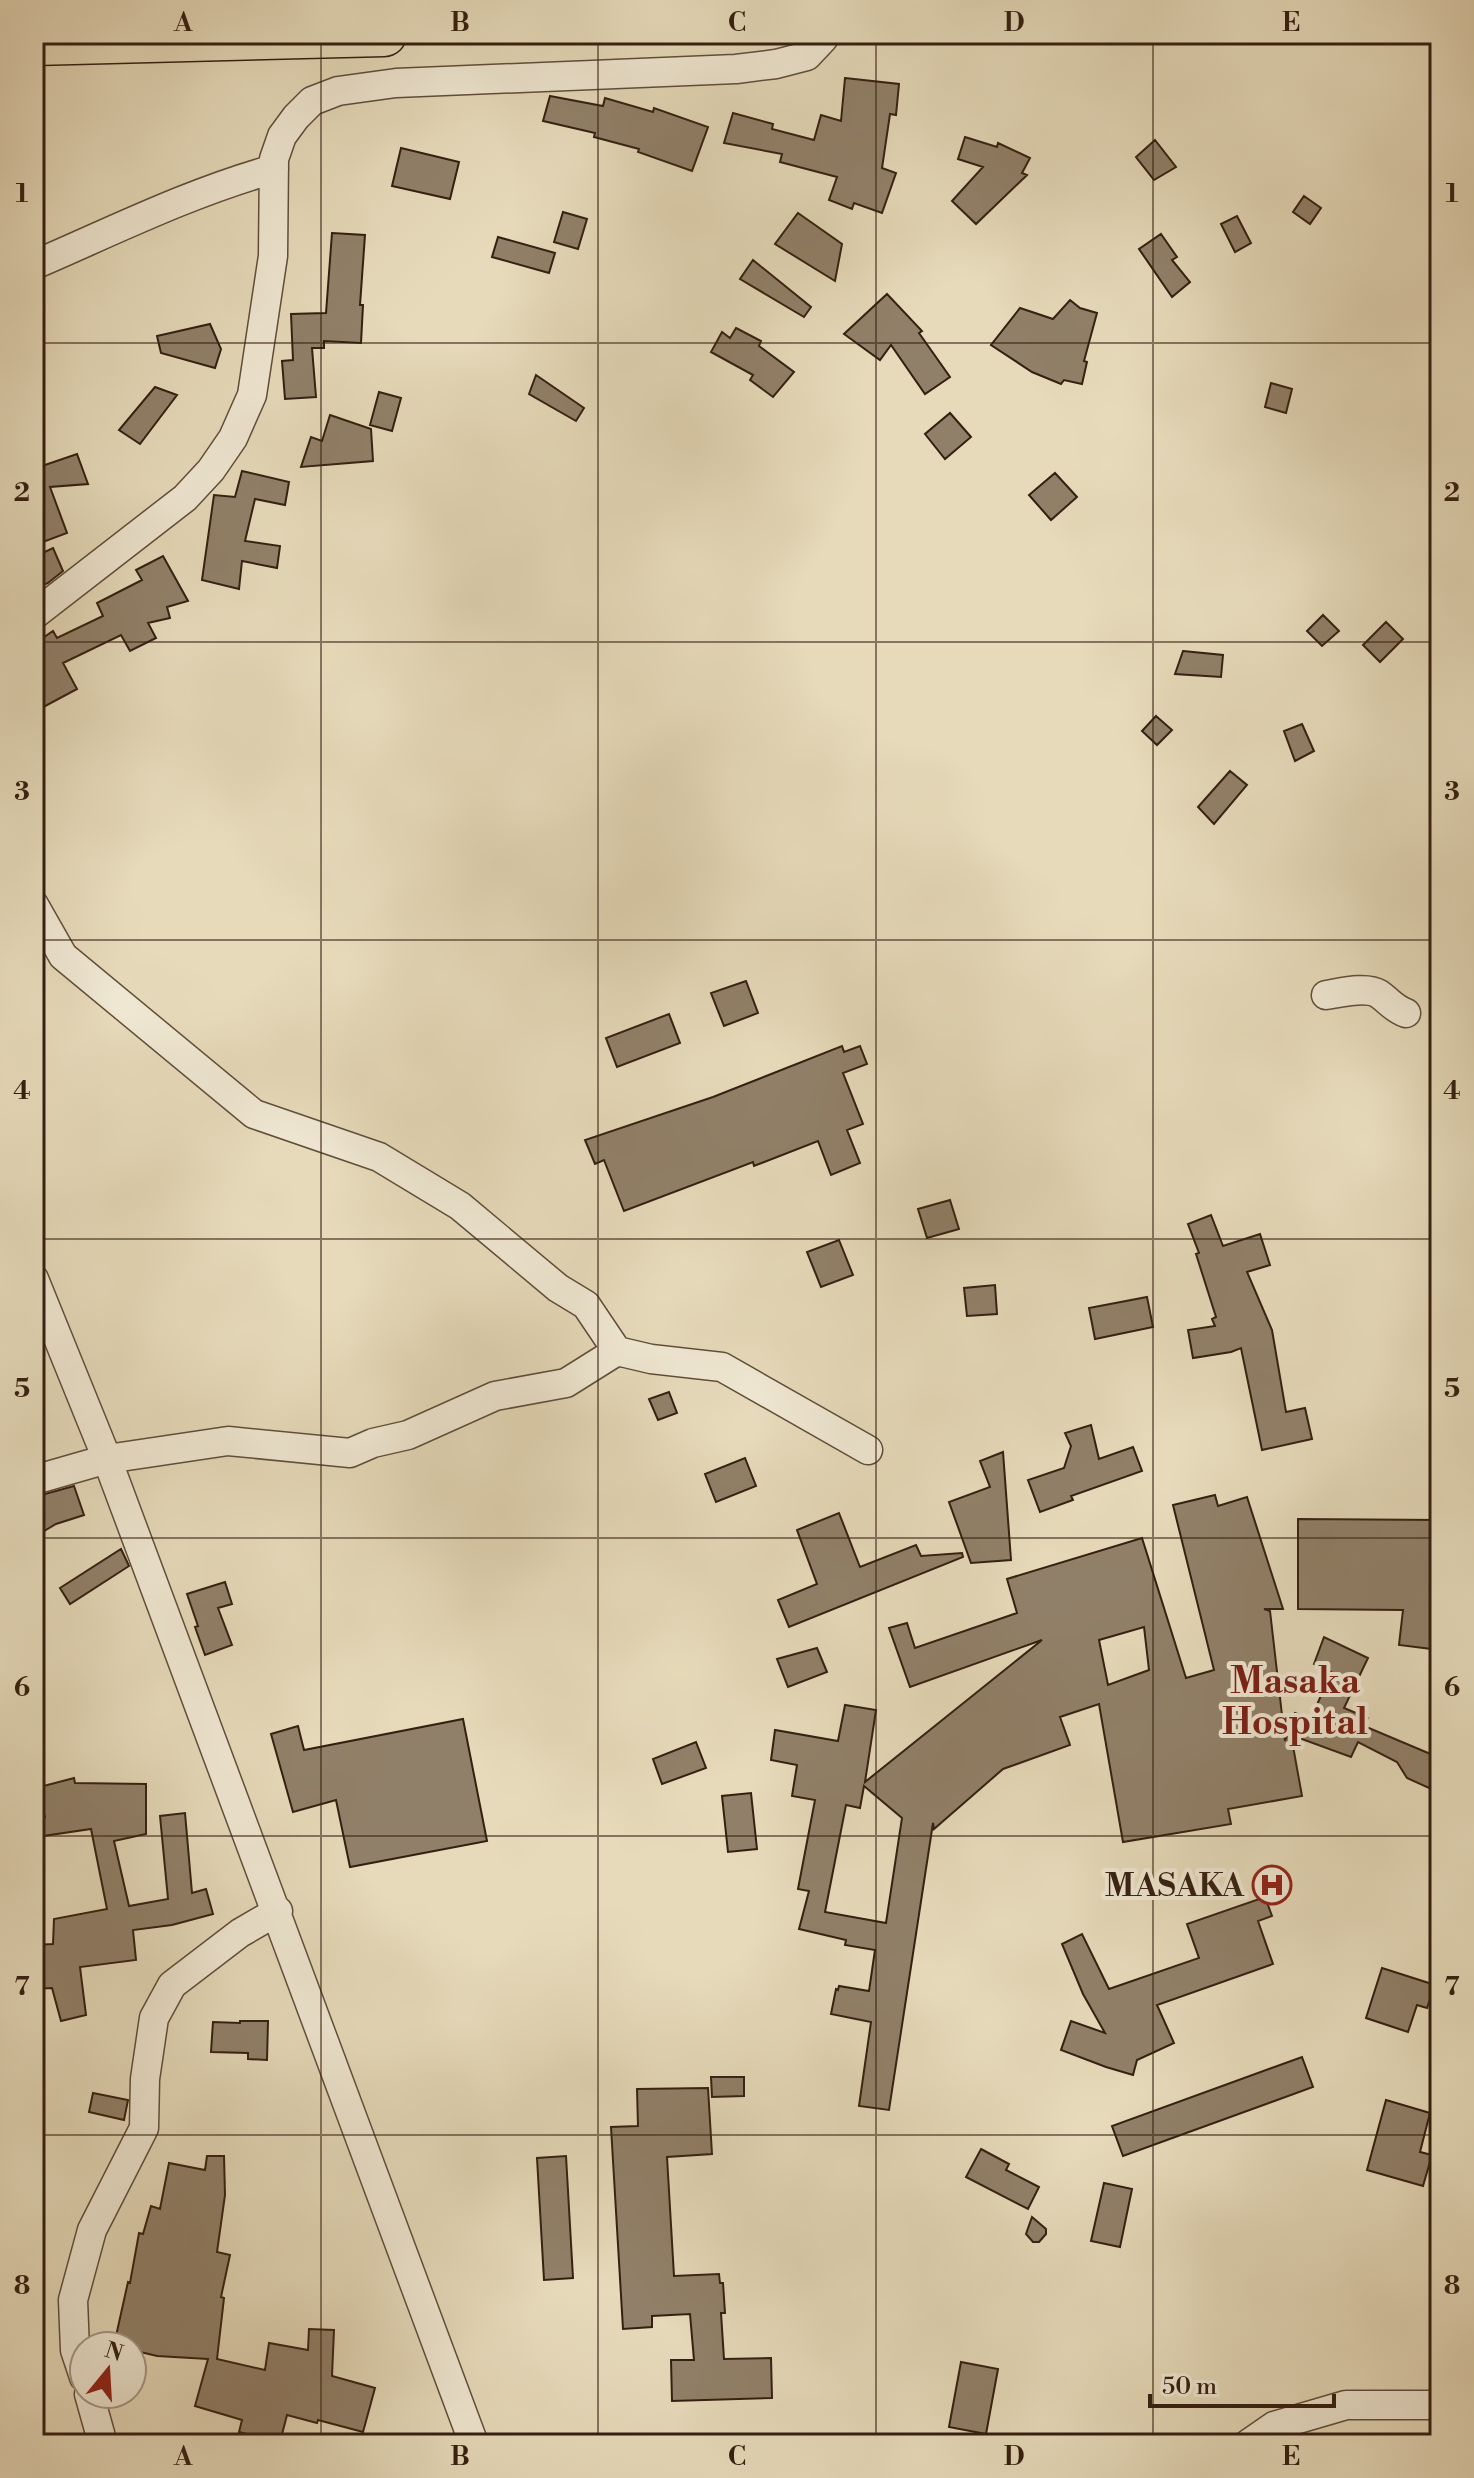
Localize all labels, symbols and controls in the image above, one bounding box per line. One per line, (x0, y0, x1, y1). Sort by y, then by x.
text: A (173, 7, 193, 39)
text: B (450, 7, 470, 39)
text: C (728, 7, 746, 39)
text: D (1004, 7, 1024, 39)
text: E (1282, 7, 1300, 39)
text: 1 (16, 178, 29, 210)
text: 1 (1446, 178, 1459, 210)
text: 2 (14, 477, 30, 509)
text: 2 (1444, 477, 1460, 509)
text: 3 (14, 776, 30, 808)
text: 3 (1444, 776, 1460, 808)
text: 4 (13, 1075, 31, 1107)
text: 4 (1443, 1075, 1461, 1107)
text: 5 (14, 1373, 30, 1405)
text: 5 (1444, 1373, 1460, 1405)
district label: Masaka Hospital (1222, 1660, 1368, 1746)
text: 6 (14, 1672, 30, 1704)
text: 6 (1444, 1672, 1460, 1704)
hospital icon: MASAKA (1251, 1864, 1293, 1906)
place label: MASAKA (1105, 1866, 1245, 1906)
text: 7 (14, 1971, 30, 2003)
text: 7 (1444, 1971, 1460, 2003)
text: 8 (14, 2270, 30, 2302)
text: 8 (1444, 2270, 1460, 2302)
north arrow (68, 2330, 148, 2410)
text: N (101, 2337, 127, 2368)
scale bar (1150, 2358, 1334, 2408)
text: 50 m (1162, 2372, 1217, 2402)
text: A (173, 2441, 193, 2473)
text: B (450, 2441, 470, 2473)
text: C (728, 2441, 746, 2473)
text: D (1004, 2441, 1024, 2473)
text: E (1282, 2441, 1300, 2473)

